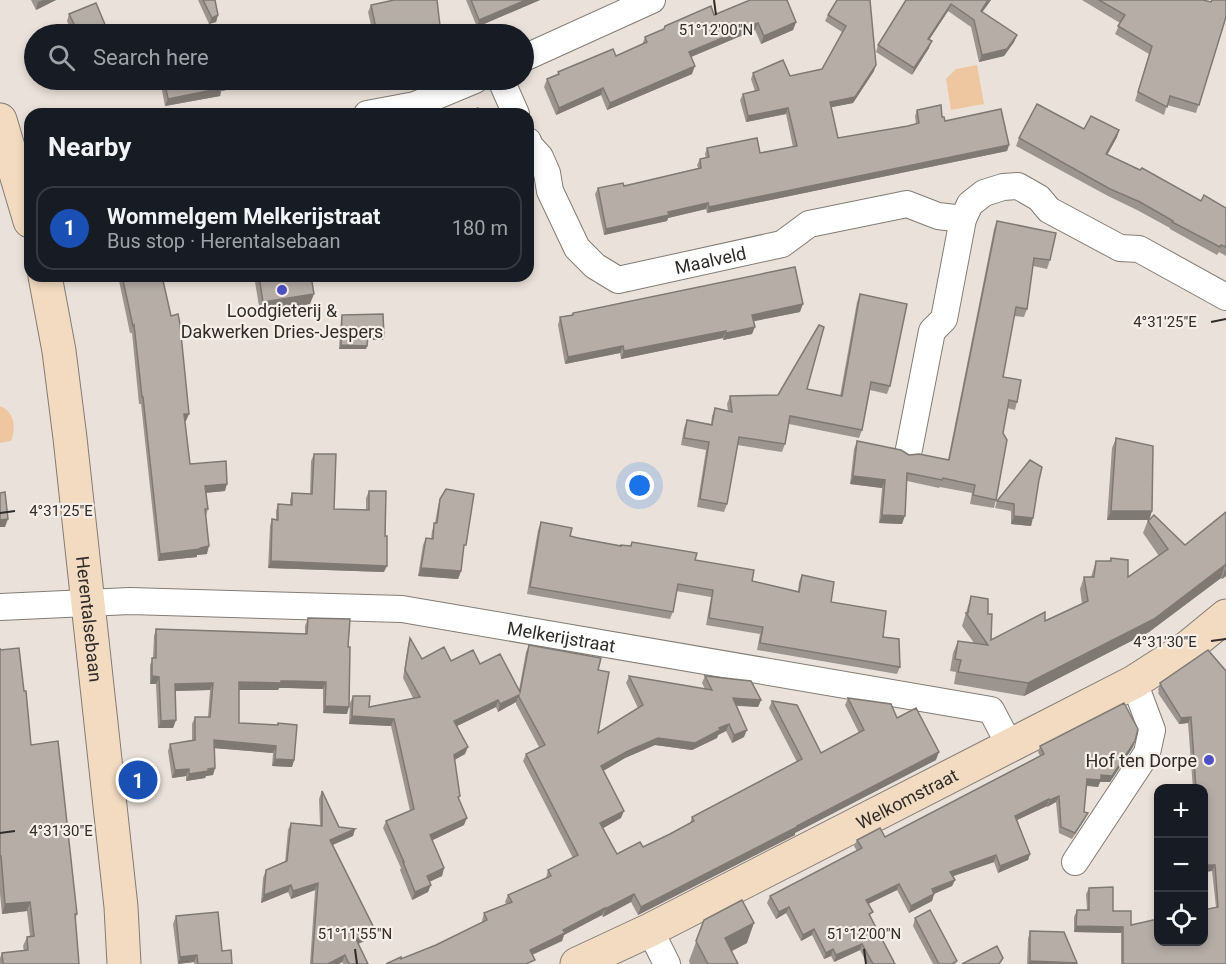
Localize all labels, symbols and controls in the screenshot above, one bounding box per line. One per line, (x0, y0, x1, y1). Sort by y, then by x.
text: 51°12'00"N (679, 21, 753, 39)
search box (24, 24, 534, 90)
icon: search (45, 41, 78, 74)
text: Search here (93, 45, 209, 70)
text: Nearby (48, 132, 131, 162)
text: Wommelgem Melkerijstraat (107, 204, 381, 229)
text: 1 (64, 216, 75, 240)
text: 180 m (452, 216, 508, 240)
text: Bus stop · Herentalsebaan (107, 229, 341, 253)
street label: Maalveld (673, 242, 748, 278)
marker: Loodgieterij & Dakwerken Dries-Jespers (275, 283, 289, 297)
place label: Loodgieterij & Dakwerken Dries-Jespers (181, 300, 383, 342)
text: 4°31'25"E (1133, 313, 1197, 331)
your location (625, 471, 654, 500)
text: 4°31'25"E (29, 502, 93, 520)
street label: Herentalsebaan (72, 555, 107, 683)
street label: Melkerijstraat (506, 617, 617, 656)
text: 4°31'30"E (1133, 633, 1197, 651)
place label: Hof ten Dorpe (1086, 750, 1197, 771)
marker: Hof ten Dorpe (1202, 753, 1216, 767)
pin: 1 (118, 758, 158, 802)
street label: Welkomstraat (852, 764, 961, 833)
map controls (1154, 784, 1208, 946)
button: + (1154, 784, 1208, 838)
text: 4°31'30"E (29, 822, 93, 840)
button: − (1154, 838, 1208, 892)
button: locate (1154, 892, 1208, 946)
text: 51°11'55"N (318, 925, 392, 943)
text: 51°12'00"N (827, 925, 901, 943)

